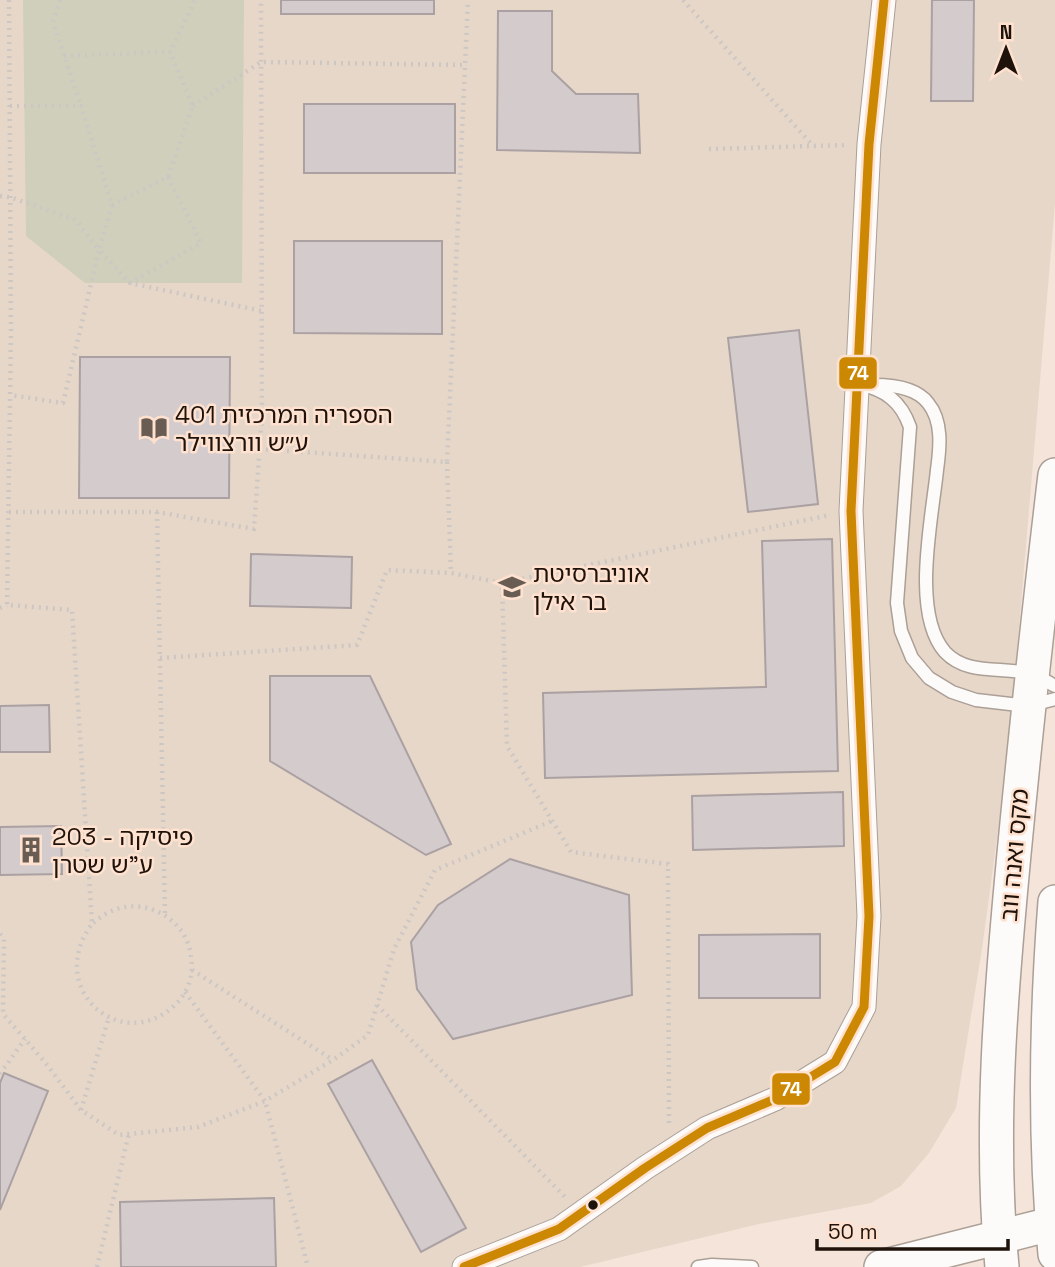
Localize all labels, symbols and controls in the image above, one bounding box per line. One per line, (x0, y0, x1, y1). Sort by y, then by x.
north arrow (971, 14, 1041, 84)
text: N (1000, 20, 1012, 45)
line badge: 74 (838, 356, 878, 390)
text: 74 (847, 361, 869, 386)
place label: 401 הספריה המרכזית ע״ש וורצווילר (175, 399, 393, 458)
library icon: 401 הספריה המרכזית ע״ש וורצווילר (139, 413, 169, 443)
place label: אוניברסיטת בר אילן (533, 558, 649, 617)
school or university icon: אוניברסיטת בר אילן (497, 572, 527, 602)
street label: מקס ואנה ווב (993, 787, 1035, 923)
place label: 203 - פיסיקה ע"ש שטרן (52, 821, 194, 880)
building icon: 203 - פיסיקה ע"ש שטרן (16, 835, 46, 865)
line badge: 74 (771, 1072, 811, 1106)
text: 74 (780, 1077, 802, 1102)
unlabelled marker (586, 1198, 600, 1212)
scale bar (817, 1208, 1008, 1252)
text: 50 m (828, 1218, 878, 1245)

